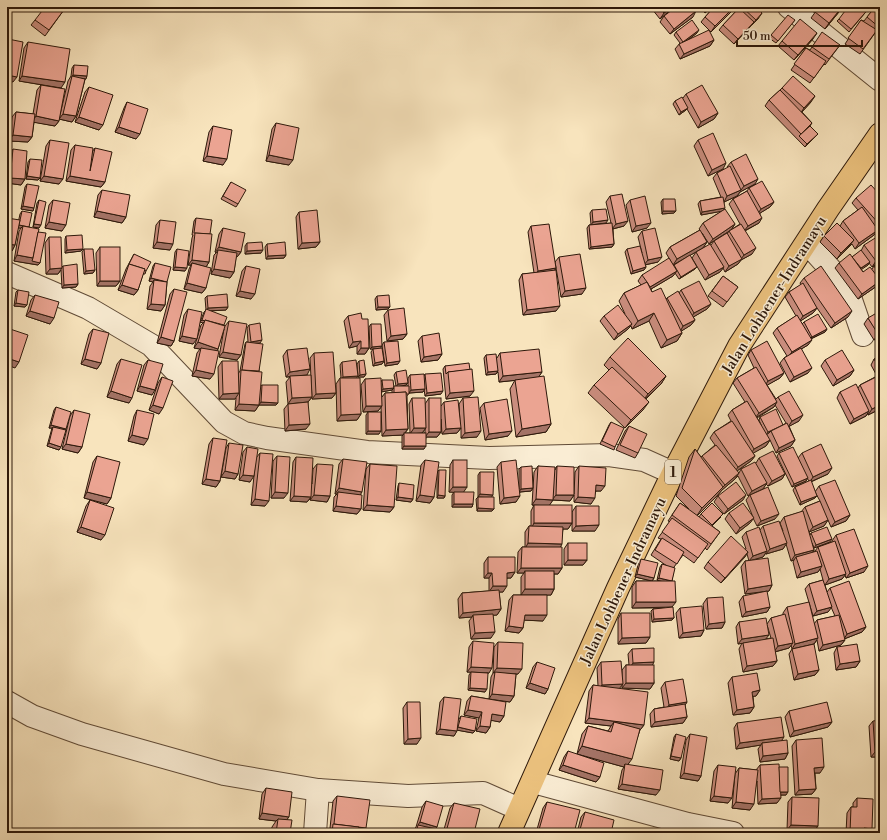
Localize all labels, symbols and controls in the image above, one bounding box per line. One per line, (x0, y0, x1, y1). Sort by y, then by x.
scale bar (737, 22, 862, 48)
text: 50 m (743, 29, 771, 44)
street label: Jalan Lohbener-Indramayu (717, 212, 831, 379)
road number: 1 (665, 460, 681, 484)
street label: Jalan Lohbener-Indramayu (576, 494, 671, 669)

